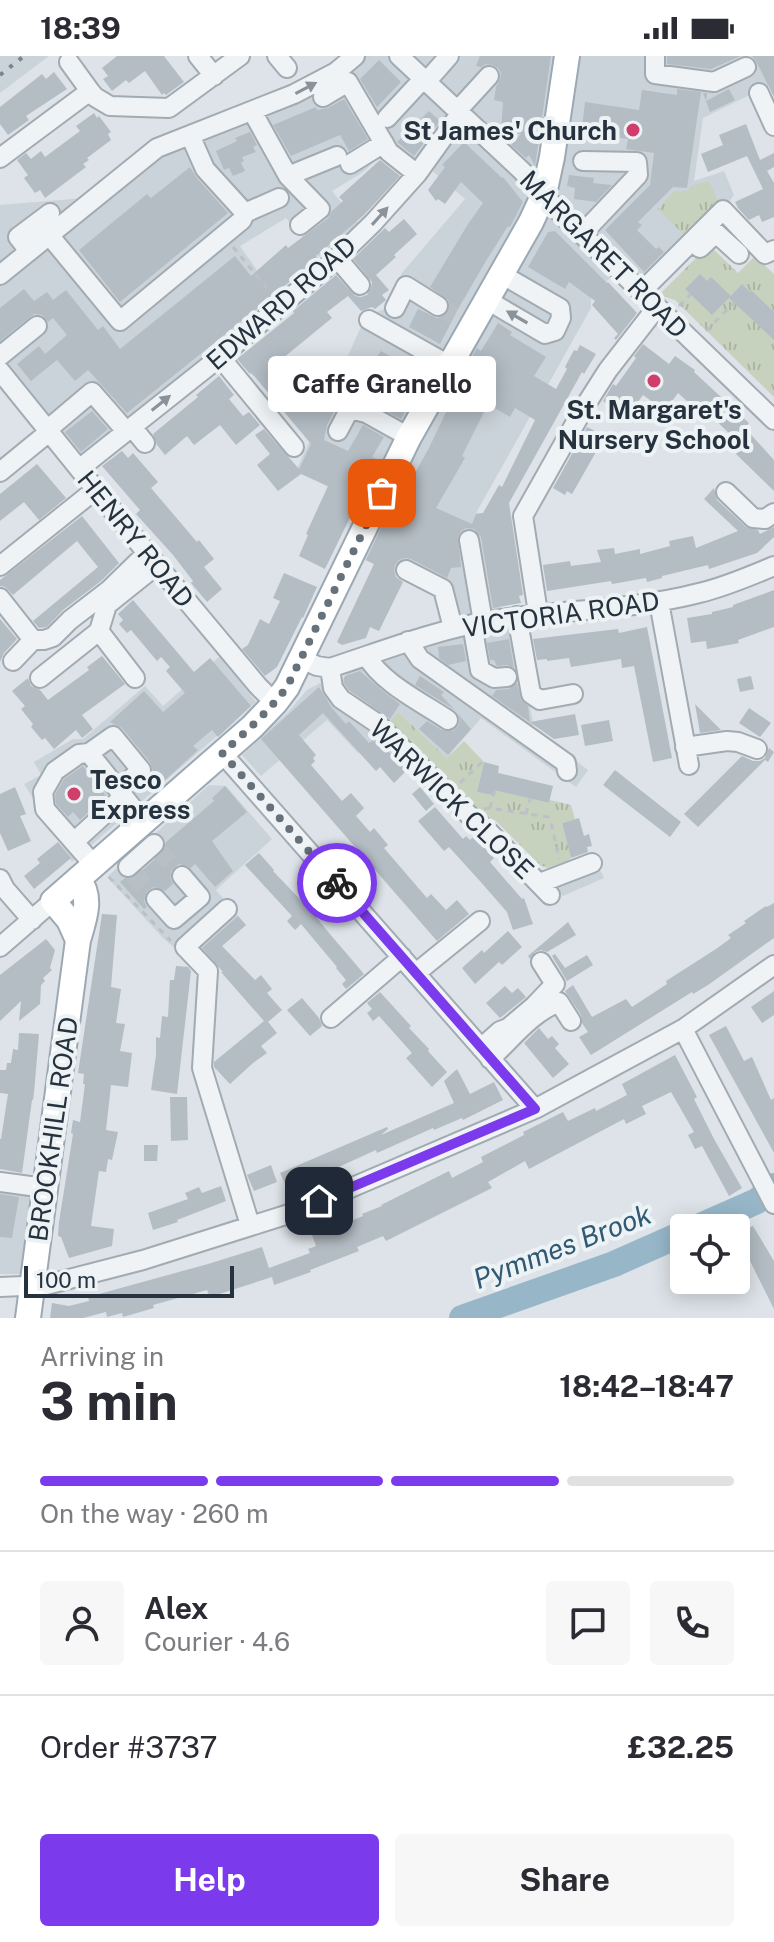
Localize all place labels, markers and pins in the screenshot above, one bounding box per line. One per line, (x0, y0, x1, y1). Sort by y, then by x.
place label: St James' Church (403, 115, 617, 146)
marker: St James' Church (624, 121, 642, 139)
callout: Caffe Granello (268, 357, 496, 413)
marker: St. Margaret's Nursery School (645, 372, 663, 390)
place label: St. Margaret's Nursery School (558, 394, 750, 455)
pin (348, 459, 416, 527)
place label: Tesco Express (90, 764, 190, 825)
marker: Tesco Express (65, 785, 83, 803)
pin (285, 1167, 353, 1235)

